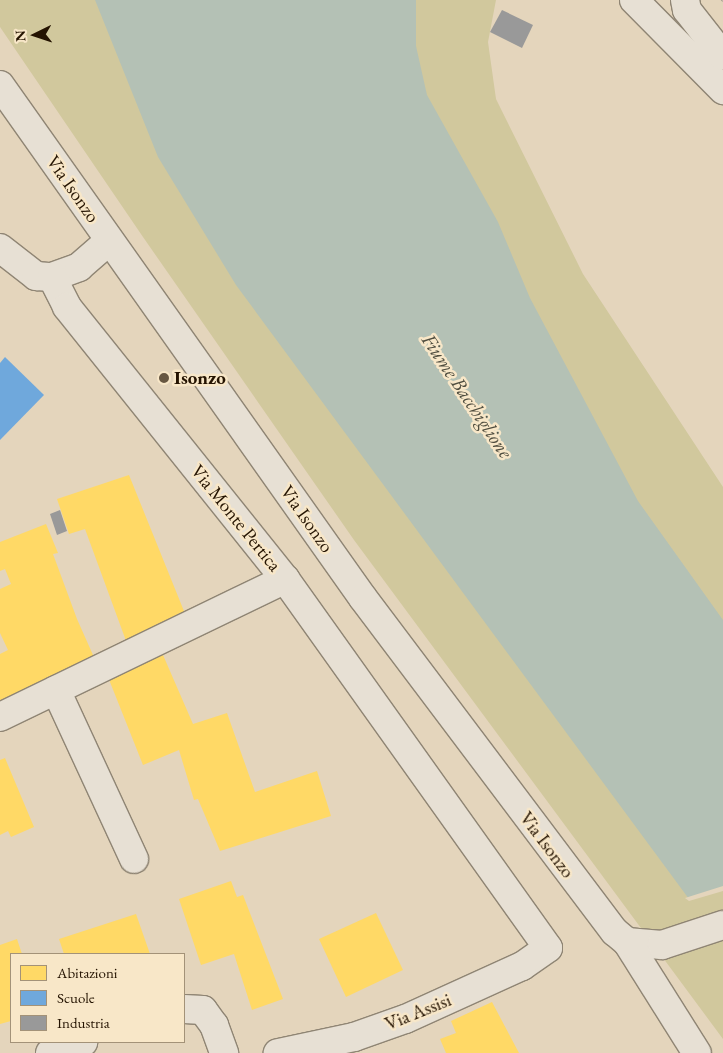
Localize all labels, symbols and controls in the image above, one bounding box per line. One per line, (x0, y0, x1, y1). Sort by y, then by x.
north arrow (10, 10, 60, 60)
text: N (11, 30, 29, 42)
street label: Via Isonzo (42, 151, 104, 227)
water label: Fiume Bacchiglione (416, 329, 518, 463)
place label: Isonzo (174, 367, 226, 389)
marker: Isonzo (158, 372, 170, 384)
street label: Via Monte Pertica (186, 460, 286, 576)
street label: Via Isonzo (276, 481, 338, 557)
street label: Via Isonzo (515, 807, 579, 883)
legend (10, 953, 185, 1043)
text: Abitazioni (57, 963, 118, 982)
text: Scuole (57, 988, 95, 1007)
street label: Via Assisi (382, 988, 454, 1036)
text: Industria (57, 1013, 110, 1032)

